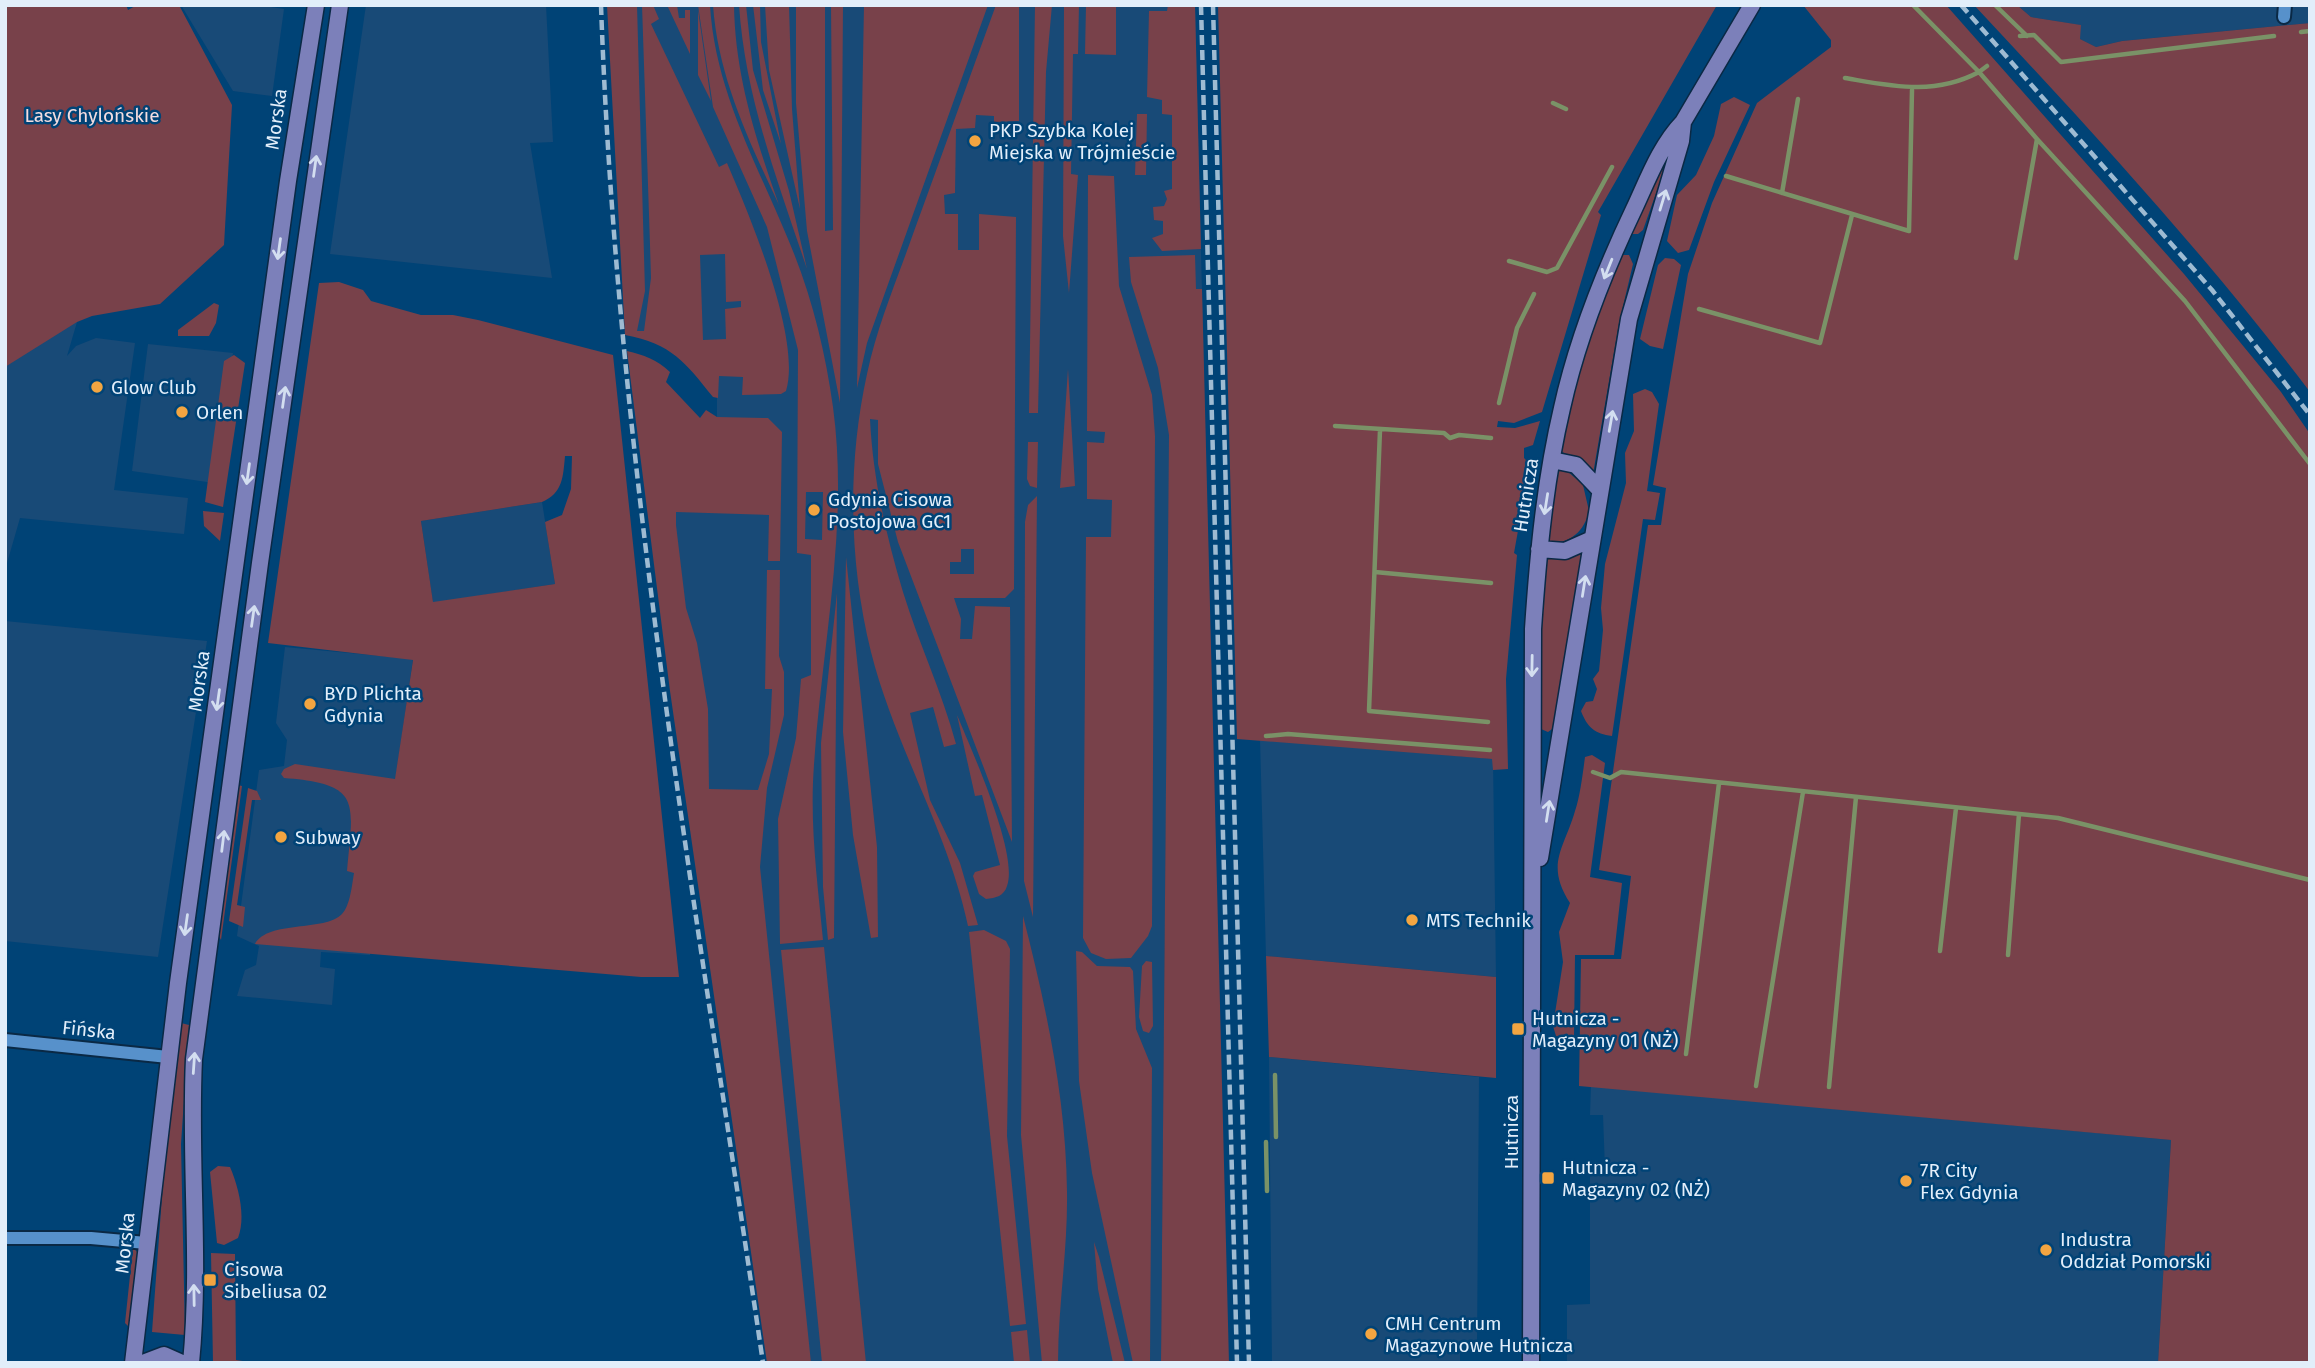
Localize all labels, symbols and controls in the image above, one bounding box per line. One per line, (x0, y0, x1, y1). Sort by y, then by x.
street label: Morska (260, 87, 292, 151)
park label: Lasy Chylońskie (24, 104, 160, 127)
place label: PKP Szybka Kolej Miejska w Trójmieście (989, 119, 1175, 164)
marker: PKP Szybka Kolej Miejska w Trójmieście (967, 133, 983, 149)
one-way arrow (309, 155, 322, 177)
one-way arrow (1657, 189, 1670, 211)
one-way arrow (272, 237, 285, 260)
one-way arrow (1601, 258, 1614, 280)
place label: Glow Club (111, 376, 197, 399)
marker: Glow Club (89, 379, 105, 395)
one-way arrow (277, 386, 290, 408)
place label: Orlen (196, 401, 243, 424)
marker: Orlen (174, 404, 190, 420)
one-way arrow (1605, 410, 1618, 433)
street label: Hutnicza (1509, 456, 1543, 534)
one-way arrow (241, 462, 254, 485)
place label: Gdynia Cisowa Postojowa GC1 (828, 488, 952, 533)
one-way arrow (1539, 492, 1552, 515)
marker: Gdynia Cisowa Postojowa GC1 (806, 502, 822, 518)
one-way arrow (1578, 575, 1591, 598)
one-way arrow (246, 605, 259, 628)
street label: Morska (183, 649, 215, 713)
one-way arrow (1526, 654, 1539, 677)
place label: BYD Plichta Gdynia (324, 682, 422, 727)
one-way arrow (211, 688, 224, 711)
marker: BYD Plichta Gdynia (302, 696, 318, 712)
one-way arrow (1542, 800, 1555, 823)
place label: Subway (295, 826, 361, 849)
marker: Subway (273, 829, 289, 845)
one-way arrow (216, 830, 229, 853)
place label: MTS Technik (1426, 909, 1531, 932)
marker: MTS Technik (1404, 912, 1420, 928)
one-way arrow (179, 913, 192, 936)
place label: Hutnicza - Magazyny 01 (NŻ) (1532, 1007, 1678, 1052)
street label: Fińska (61, 1016, 117, 1044)
marker: Hutnicza - Magazyny 01 (NŻ) (1510, 1021, 1526, 1037)
one-way arrow (188, 1052, 201, 1075)
street label: Hutnicza (1500, 1095, 1523, 1169)
place label: Hutnicza - Magazyny 02 (NŻ) (1562, 1156, 1710, 1201)
place label: 7R City Flex Gdynia (1920, 1159, 2019, 1204)
marker: Hutnicza - Magazyny 02 (NŻ) (1540, 1170, 1556, 1186)
marker: 7R City Flex Gdynia (1898, 1173, 1914, 1189)
street label: Morska (110, 1211, 140, 1275)
place label: Industra Oddział Pomorski (2060, 1228, 2211, 1273)
marker: Industra Oddział Pomorski (2038, 1242, 2054, 1258)
place label: Cisowa Sibeliusa 02 (224, 1258, 327, 1303)
marker: Cisowa Sibeliusa 02 (202, 1272, 218, 1288)
one-way arrow (187, 1283, 201, 1306)
place label: CMH Centrum Magazynowe Hutnicza (1385, 1312, 1573, 1357)
marker: CMH Centrum Magazynowe Hutnicza (1363, 1326, 1379, 1342)

